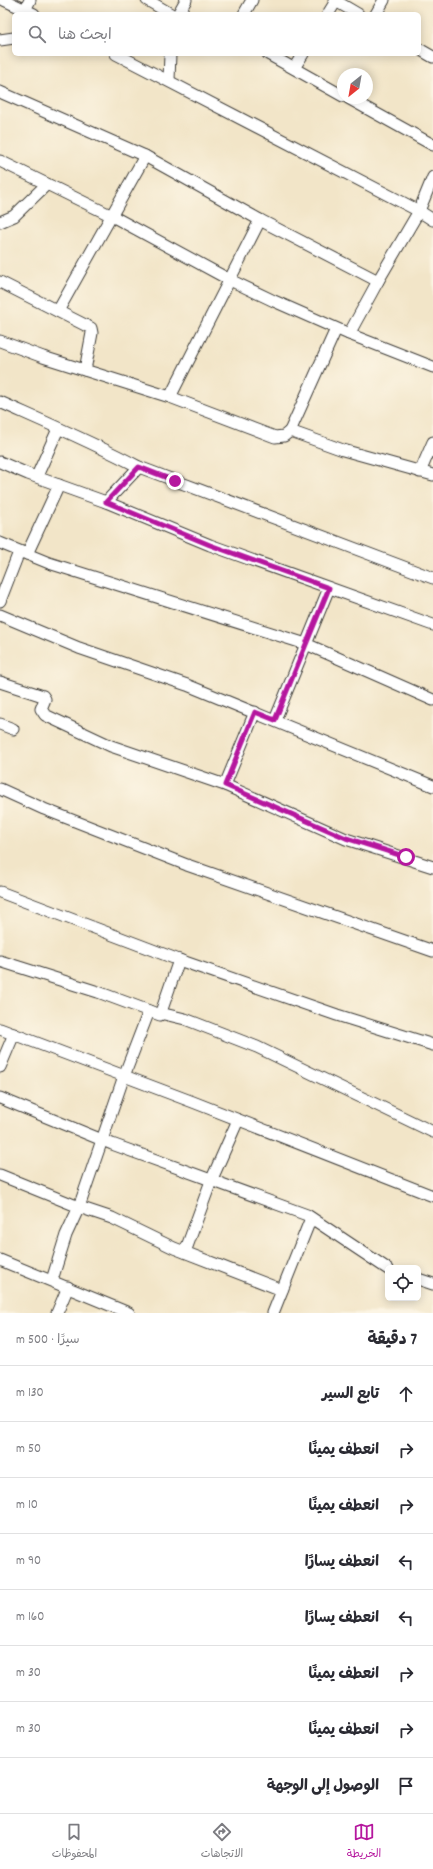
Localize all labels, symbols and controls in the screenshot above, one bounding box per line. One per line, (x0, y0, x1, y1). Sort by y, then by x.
search box (12, 12, 421, 56)
icon: search (26, 23, 48, 45)
text: ابحث هنا (58, 25, 112, 47)
north arrow (337, 68, 373, 104)
route end (166, 472, 184, 490)
route start (397, 848, 415, 866)
map controls (385, 1265, 421, 1301)
button: locate (385, 1265, 421, 1301)
text: 7 دقيقة (367, 1329, 417, 1353)
text: سيرًا · 500 m (16, 1331, 80, 1350)
icon: ahead (395, 1383, 417, 1405)
text: 130 m (16, 1384, 44, 1403)
text: تابع السير (322, 1384, 379, 1406)
icon: right (395, 1439, 417, 1461)
text: 50 m (16, 1440, 41, 1459)
text: انعطف يمينًا (309, 1440, 379, 1462)
icon: right (395, 1495, 417, 1517)
text: 10 m (16, 1496, 38, 1515)
text: انعطف يمينًا (309, 1496, 379, 1518)
icon: left (395, 1551, 417, 1573)
text: 90 m (16, 1552, 41, 1571)
text: انعطف يسارًا (305, 1552, 379, 1574)
icon: left (395, 1607, 417, 1629)
text: 160 m (16, 1608, 44, 1627)
text: انعطف يسارًا (305, 1608, 379, 1630)
icon: right (395, 1663, 417, 1685)
text: 30 m (16, 1664, 41, 1683)
text: انعطف يمينًا (309, 1664, 379, 1686)
icon: right (395, 1719, 417, 1741)
text: 30 m (16, 1720, 41, 1739)
text: انعطف يمينًا (309, 1720, 379, 1742)
icon: arrive (395, 1775, 417, 1797)
text: الوصول إلى الوجهة (267, 1776, 379, 1798)
tab: المحفوظات (52, 1821, 97, 1863)
tab: الاتجاهات (201, 1821, 243, 1863)
tab: الخريطة (347, 1821, 381, 1863)

